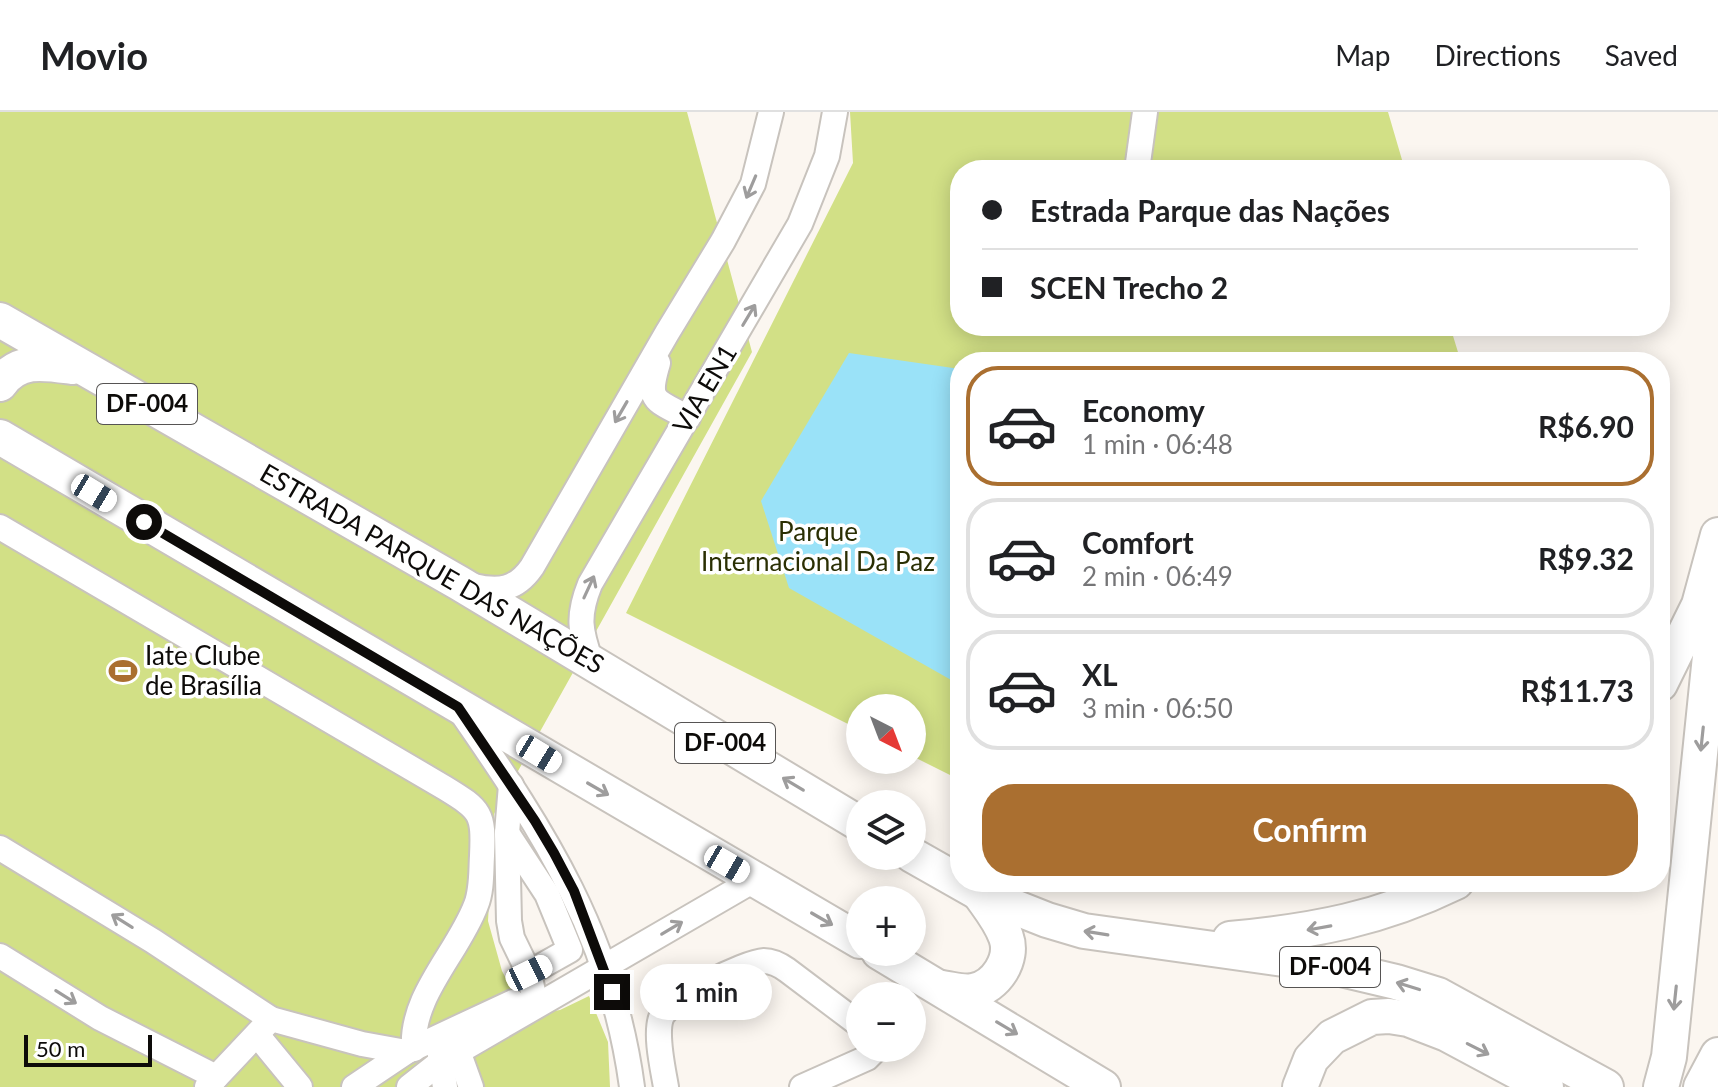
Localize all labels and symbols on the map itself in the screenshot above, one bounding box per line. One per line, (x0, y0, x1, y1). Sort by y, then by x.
one-way arrow (742, 174, 757, 199)
one-way arrow (741, 304, 757, 327)
street label: VIA EN1 (665, 338, 743, 439)
road number: DF-004 (97, 384, 197, 424)
one-way arrow (613, 400, 629, 423)
street label: ESTRADA PARQUE DAS NAÇÕES (255, 456, 610, 680)
car (67, 470, 121, 516)
route start (126, 504, 162, 540)
park label: Parque Internacional Da Paz (701, 515, 935, 577)
one-way arrow (583, 576, 598, 600)
place label: Iate Clube de Brasília (145, 639, 262, 701)
sports icon: Iate Clube de Brasília (108, 656, 138, 686)
north arrow (846, 694, 926, 774)
road number: DF-004 (675, 723, 775, 763)
one-way arrow (1694, 725, 1709, 752)
car (512, 731, 566, 777)
one-way arrow (782, 776, 805, 792)
one-way arrow (586, 781, 609, 797)
car (700, 842, 754, 886)
one-way arrow (810, 912, 834, 927)
one-way arrow (111, 913, 134, 929)
one-way arrow (660, 920, 683, 936)
one-way arrow (1307, 921, 1332, 936)
one-way arrow (1084, 924, 1109, 939)
road number: DF-004 (1280, 947, 1380, 987)
car (502, 952, 556, 994)
callout: 1 min (640, 964, 772, 1020)
route end (594, 974, 630, 1010)
one-way arrow (1395, 978, 1421, 993)
one-way arrow (1668, 984, 1683, 1011)
one-way arrow (54, 990, 77, 1006)
one-way arrow (995, 1021, 1018, 1037)
scale bar (24, 1031, 152, 1067)
one-way arrow (1466, 1042, 1490, 1058)

